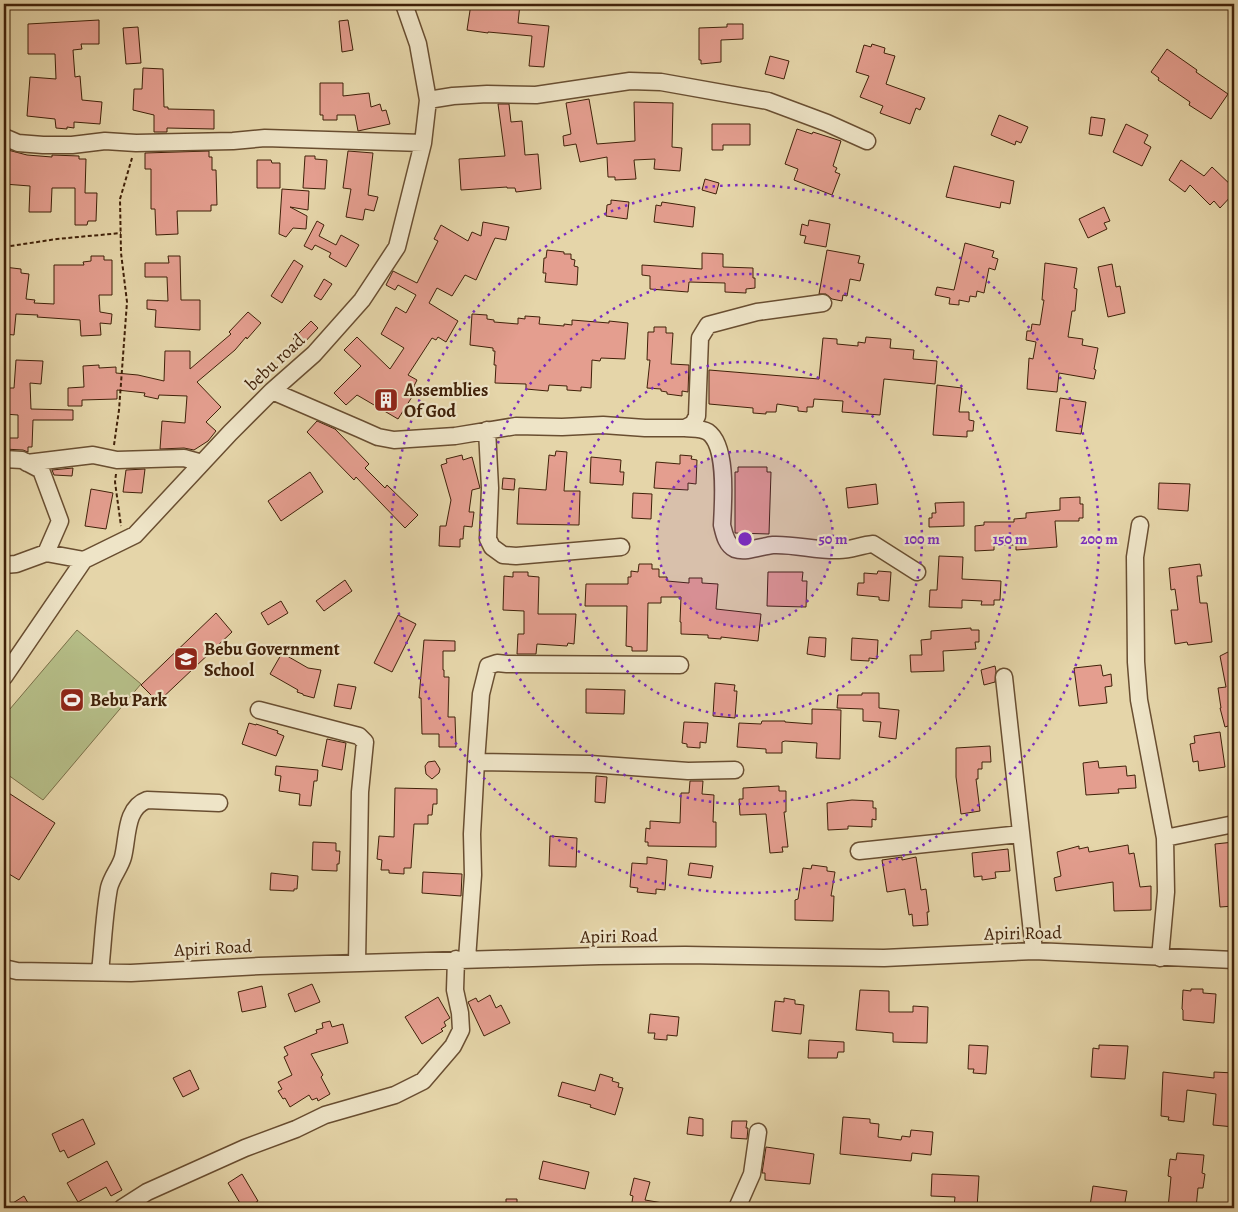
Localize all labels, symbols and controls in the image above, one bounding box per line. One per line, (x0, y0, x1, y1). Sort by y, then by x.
street label: bebu road (240, 328, 310, 396)
place label: Assemblies Of God (403, 378, 488, 423)
building icon: Assemblies Of God (373, 387, 399, 413)
text: 50 m (818, 529, 848, 549)
text: 100 m (904, 529, 940, 549)
text: 150 m (993, 529, 1028, 549)
text: 200 m (1080, 529, 1118, 549)
centre of rings (736, 530, 754, 548)
place label: Bebu Government School (204, 637, 340, 682)
school or university icon: Bebu Government School (173, 646, 199, 672)
sports icon: Bebu Park (59, 687, 85, 713)
place label: Bebu Park (90, 688, 168, 712)
street label: Apiri Road (983, 920, 1062, 946)
street label: Apiri Road (579, 923, 658, 949)
street label: Apiri Road (173, 934, 253, 962)

